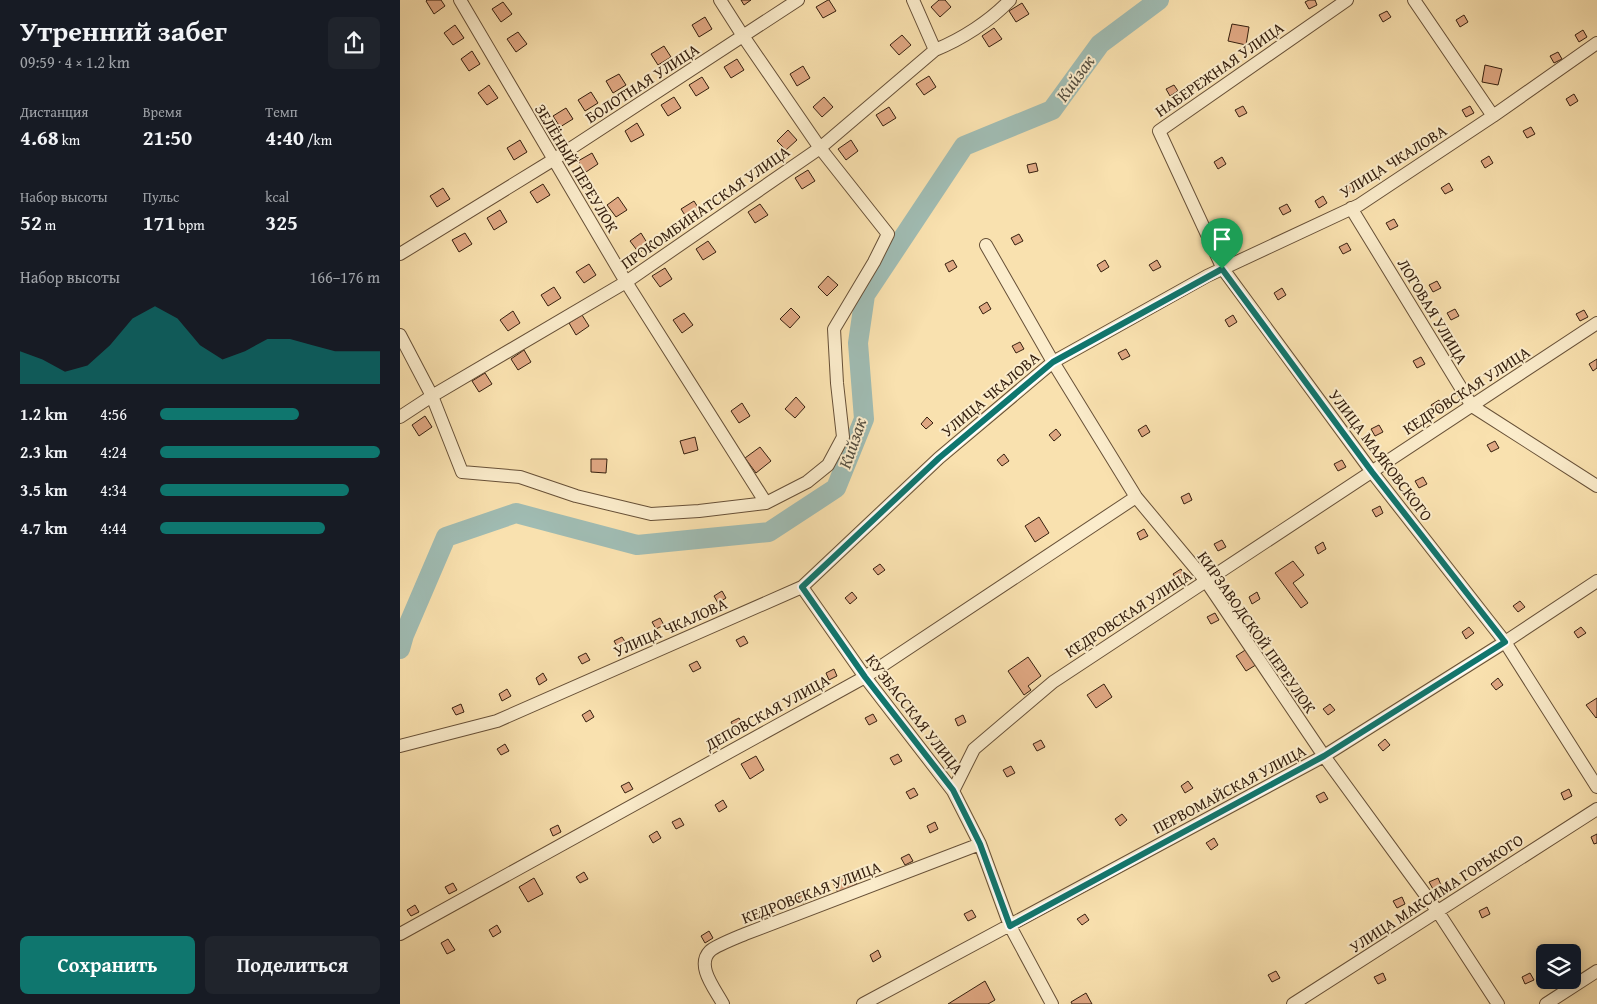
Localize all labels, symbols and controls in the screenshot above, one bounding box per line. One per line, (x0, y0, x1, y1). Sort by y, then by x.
text: Утренний забег (20, 10, 227, 51)
street label: НАБЕРЕЖНАЯ УЛИЦА (1150, 15, 1289, 123)
button: share (328, 17, 380, 69)
street label: БОЛОТНАЯ УЛИЦА (580, 37, 704, 129)
water label: Кийзак (1049, 49, 1101, 107)
text: 09:59 · 4 × 1.2 km (20, 50, 130, 74)
street label: ЗЕЛЁНЫЙ ПЕРЕУЛОК (529, 99, 625, 237)
text: Дистанция (20, 102, 88, 122)
text: Время (143, 102, 182, 122)
text: Темп (265, 102, 298, 122)
street label: УЛИЦА ЧКАЛОВА (1335, 118, 1451, 204)
text: 4.68 (20, 122, 59, 153)
text: 21:50 (143, 122, 192, 153)
text: 4:40 (265, 122, 304, 153)
text: km (59, 130, 80, 150)
text: /km (304, 130, 332, 150)
street label: ПРОКОМБИНАТСКАЯ УЛИЦА (615, 139, 795, 275)
text: Набор высоты (20, 187, 107, 207)
text: Пульс (143, 187, 179, 207)
text: kcal (265, 187, 289, 207)
text: 52 (20, 207, 42, 238)
text: 171 (143, 207, 175, 238)
text: 325 (265, 207, 298, 238)
text: m (42, 215, 56, 235)
text: bpm (175, 215, 205, 235)
pin (1201, 218, 1243, 269)
icon: arrive (1208, 225, 1236, 253)
street label: ЛОГОВАЯ УЛИЦА (1392, 253, 1474, 369)
text: Набор высоты (20, 265, 120, 289)
text: 166–176 m (310, 265, 380, 289)
street label: КЕДРОВСКАЯ УЛИЦА (1398, 340, 1535, 440)
street label: УЛИЦА ЧКАЛОВА (935, 345, 1045, 442)
street label: УЛИЦА МАЯКОВСКОГО (1323, 384, 1439, 526)
text: 1.2 km (20, 402, 67, 426)
text: 4:56 (100, 402, 127, 426)
water label: Кийзак (831, 414, 873, 472)
text: 2.3 km (20, 440, 67, 464)
text: 4:24 (100, 440, 127, 464)
text: 3.5 km (20, 478, 67, 502)
text: 4:34 (100, 478, 127, 502)
text: 4.7 km (20, 516, 67, 540)
text: 4:44 (100, 516, 127, 540)
street label: КИРЗАВОДСКОЙ ПЕРЕУЛОК (1192, 546, 1322, 718)
street label: КЕДРОВСКАЯ УЛИЦА (1060, 563, 1197, 663)
street label: УЛИЦА ЧКАЛОВА (609, 591, 731, 663)
street label: КУЗБАССКАЯ УЛИЦА (860, 649, 970, 780)
street label: ДЕПОВСКАЯ УЛИЦА (699, 668, 834, 757)
street label: ПЕРВОМАЙСКАЯ УЛИЦА (1148, 738, 1310, 840)
street label: УЛИЦА МАКСИМА ГОРЬКОГО (1344, 827, 1528, 959)
street label: КЕДРОВСКАЯ УЛИЦА (738, 854, 884, 930)
button: Сохранить (20, 936, 195, 994)
button: Поделиться (205, 936, 380, 994)
map controls (1536, 944, 1581, 989)
button: layers (1536, 944, 1581, 989)

